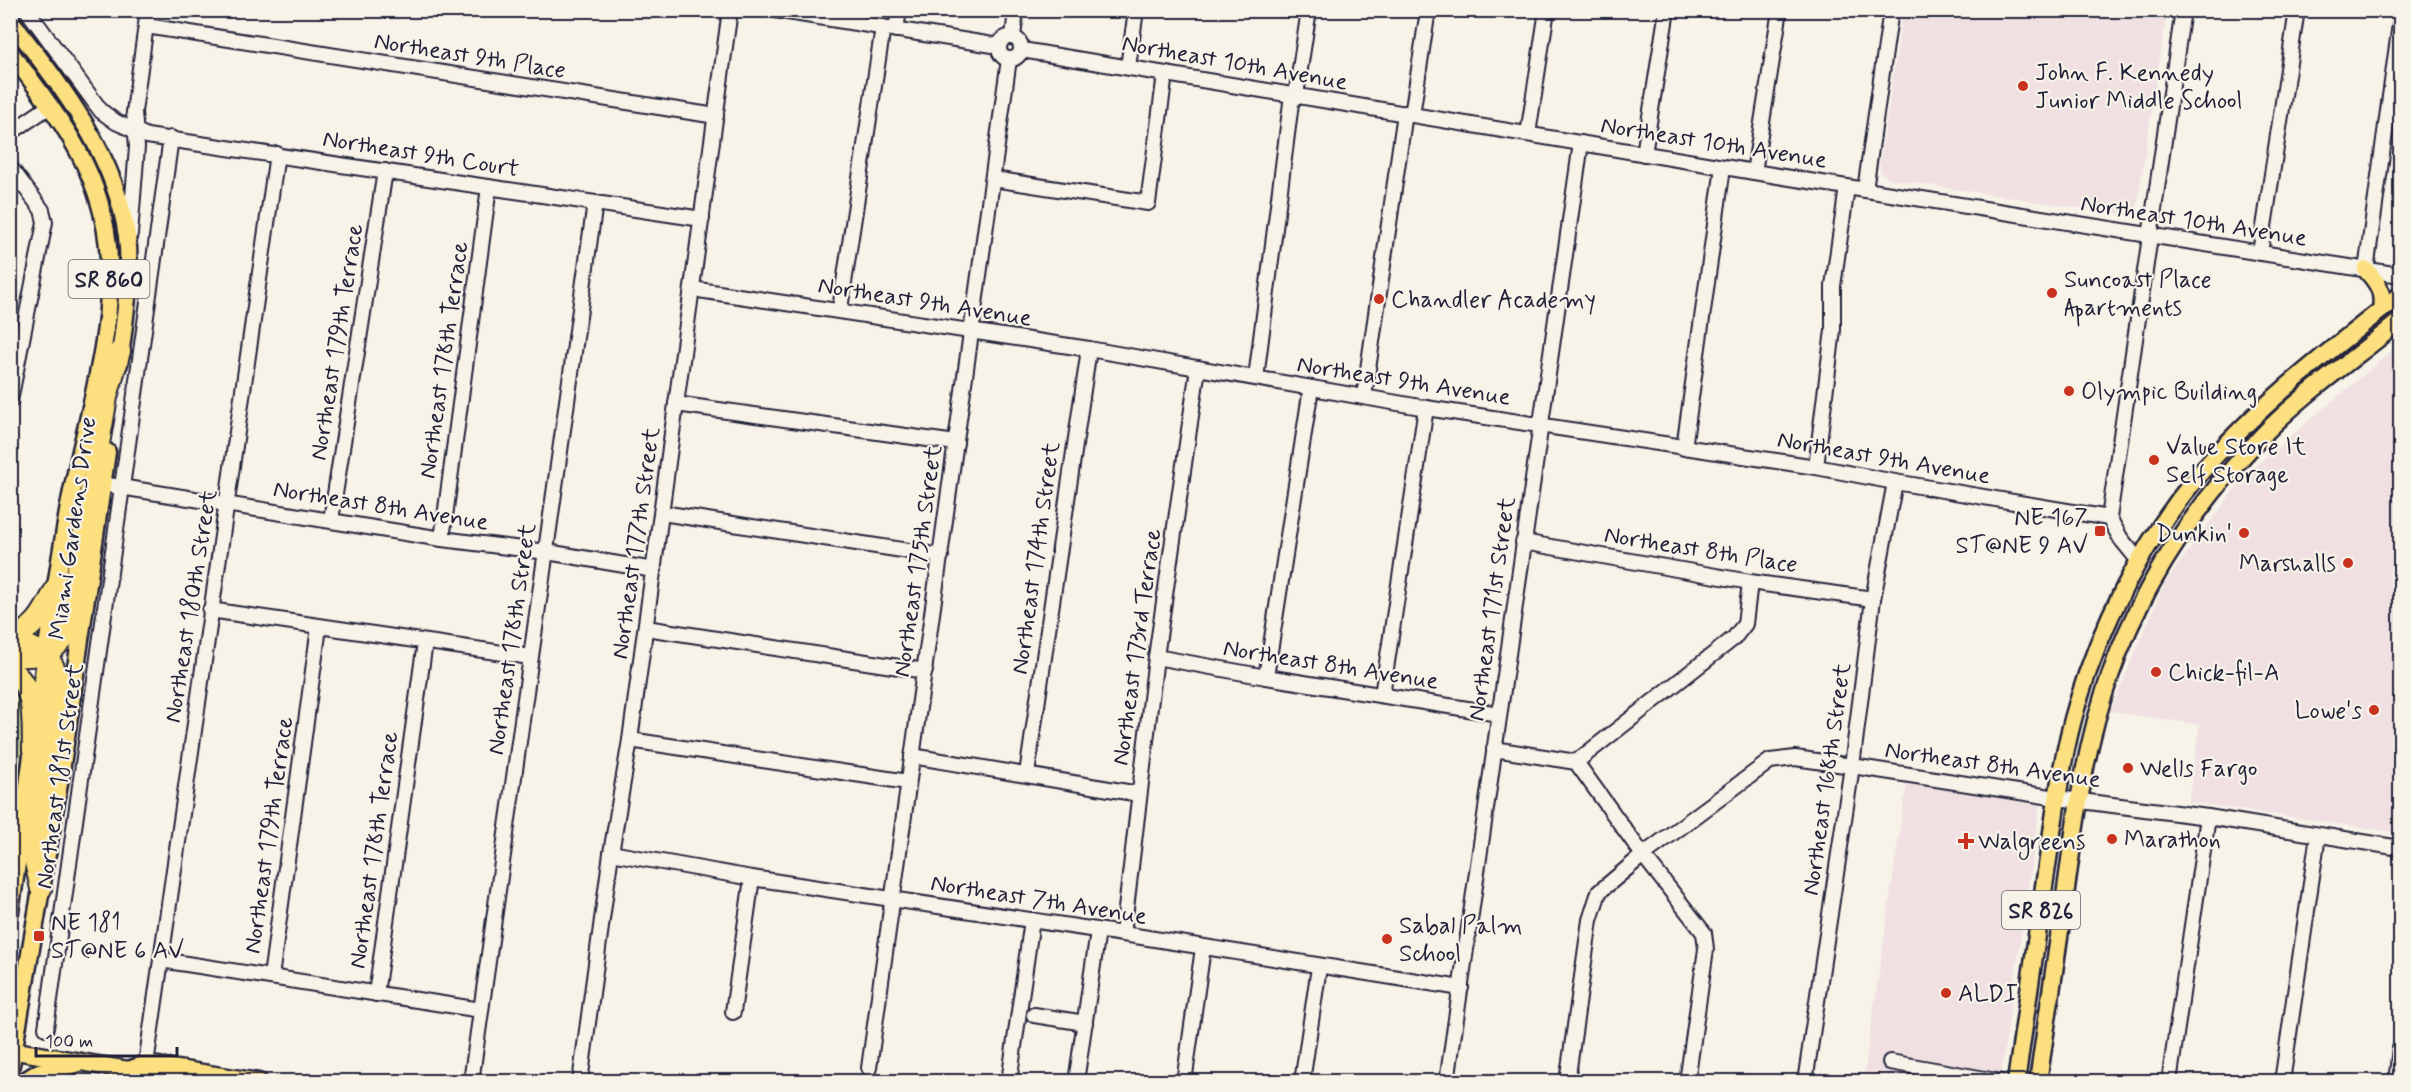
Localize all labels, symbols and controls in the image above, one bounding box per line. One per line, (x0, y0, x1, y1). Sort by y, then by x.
street label: Northeast 9th Place (372, 26, 568, 87)
street label: Northeast 10th Avenue (1119, 28, 1350, 99)
place label: John F. Kennedy Junior Middle School (2035, 58, 2242, 117)
marker: John F. Kennedy Junior Middle School (2016, 79, 2030, 93)
street label: Northeast 10th Avenue (1598, 110, 1829, 177)
street label: Northeast 9th Court (320, 124, 521, 185)
street label: Northeast 10th Avenue (2078, 188, 2309, 255)
street label: Northeast 179th Terrace (303, 222, 371, 463)
street label: Northeast 178th Terrace (412, 240, 476, 481)
road number: SR 860 (68, 260, 150, 298)
place label: Suncoast Place Apartments (2064, 265, 2212, 327)
street label: Northeast 9th Avenue (816, 270, 1034, 335)
place label: Chandler Academy (1391, 285, 1596, 316)
marker: Suncoast Place Apartments (2045, 286, 2059, 300)
marker: Chandler Academy (1372, 292, 1386, 306)
street label: Northeast 9th Avenue (1295, 349, 1513, 414)
place label: Olympic Building (2081, 377, 2257, 408)
marker: Olympic Building (2062, 384, 2076, 398)
street label: Miami Gardens Drive (42, 415, 104, 642)
street label: Northeast 9th Avenue (1775, 424, 1993, 493)
street label: Northeast 177th Street (605, 425, 668, 661)
place label: Value Store It Self Storage (2166, 432, 2306, 491)
street label: Northeast 174th Street (1005, 440, 1068, 677)
street label: Northeast 175th Street (887, 443, 950, 679)
marker: Value Store It Self Storage (2147, 453, 2161, 467)
street label: Northeast 8th Avenue (271, 474, 491, 539)
street label: Northeast 180th Street (158, 487, 225, 725)
street label: Northeast 171st Street (1461, 495, 1524, 723)
place label: NE 167 ST@NE 9 AV (1955, 503, 2088, 562)
place label: Dunkin' (2156, 519, 2232, 550)
street label: Northeast 8th Place (1602, 520, 1800, 581)
street label: Northeast 178th Street (481, 521, 544, 757)
marker: NE 167 ST@NE 9 AV (2093, 524, 2107, 538)
marker: Dunkin' (2237, 526, 2251, 540)
street label: Northeast 173rd Terrace (1106, 527, 1169, 768)
place label: Marshalls (2239, 549, 2336, 580)
marker: Marshalls (2341, 556, 2355, 570)
street label: Northeast 8th Avenue (1221, 633, 1441, 698)
place label: Chick-fil-A (2168, 658, 2280, 689)
street label: Northeast 168th Street (1796, 661, 1859, 898)
street label: Northeast 181st Street (29, 662, 92, 891)
marker: Chick-fil-A (2149, 665, 2163, 679)
place label: Lowe's (2295, 696, 2362, 727)
marker: Lowe's (2367, 703, 2381, 717)
street label: Northeast 179th Terrace (238, 715, 301, 956)
street label: Northeast 178th Terrace (342, 730, 406, 971)
street label: Northeast 8th Avenue (1883, 735, 2103, 796)
place label: Wells Fargo (2140, 754, 2258, 785)
marker: Wells Fargo (2121, 761, 2135, 775)
place label: Marathon (2124, 825, 2221, 856)
place label: Walgreens (1978, 827, 2086, 860)
marker: Marathon (2105, 832, 2119, 846)
marker: Walgreens (1959, 834, 1973, 848)
street label: Northeast 7th Avenue (928, 868, 1149, 933)
road number: SR 826 (2002, 891, 2080, 929)
place label: NE 181 ST@NE 6 AV (51, 908, 184, 967)
place label: Sabal Palm School (1399, 911, 1522, 970)
marker: NE 181 ST@NE 6 AV (32, 929, 46, 943)
marker: Sabal Palm School (1380, 932, 1394, 946)
place label: ALDI (1958, 979, 2018, 1010)
marker: ALDI (1939, 986, 1953, 1000)
scale bar (36, 1020, 177, 1058)
text: 100 m (45, 1030, 93, 1054)

